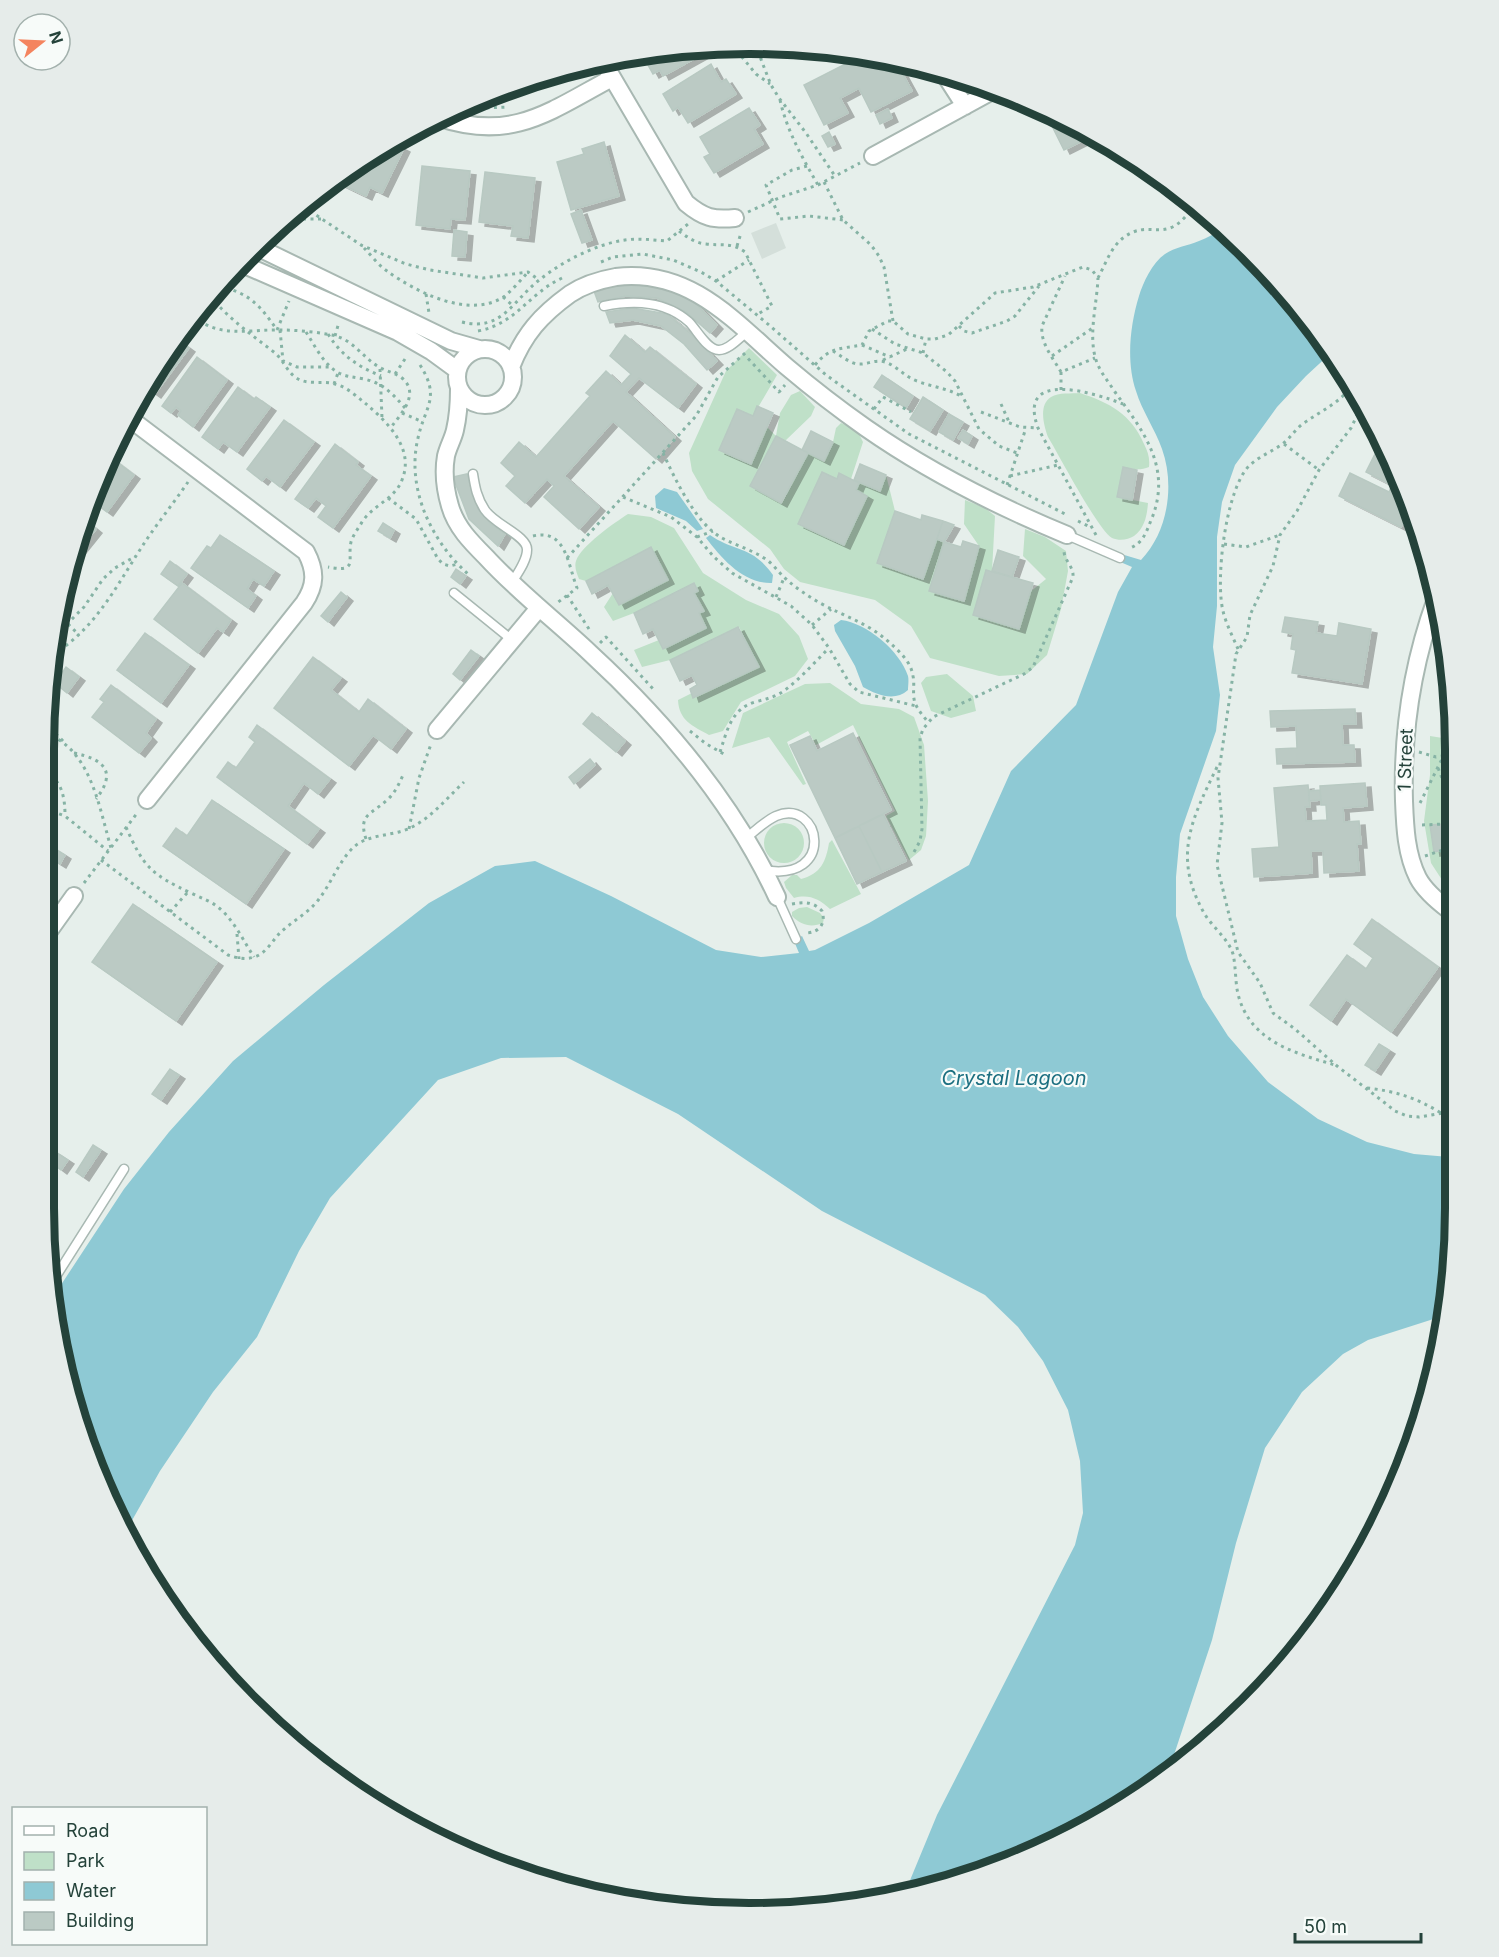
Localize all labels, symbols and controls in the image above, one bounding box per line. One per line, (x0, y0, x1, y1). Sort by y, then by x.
north arrow (12, 12, 72, 72)
text: N (45, 28, 68, 46)
street label: 1 Street (1393, 728, 1417, 792)
water label: Crystal Lagoon (941, 1066, 1087, 1090)
legend (12, 1807, 207, 1945)
text: Road (66, 1820, 109, 1841)
text: Park (66, 1850, 105, 1871)
text: Water (66, 1880, 116, 1901)
scale bar (1295, 1906, 1421, 1944)
text: Building (66, 1910, 134, 1931)
text: 50 m (1304, 1916, 1347, 1937)

